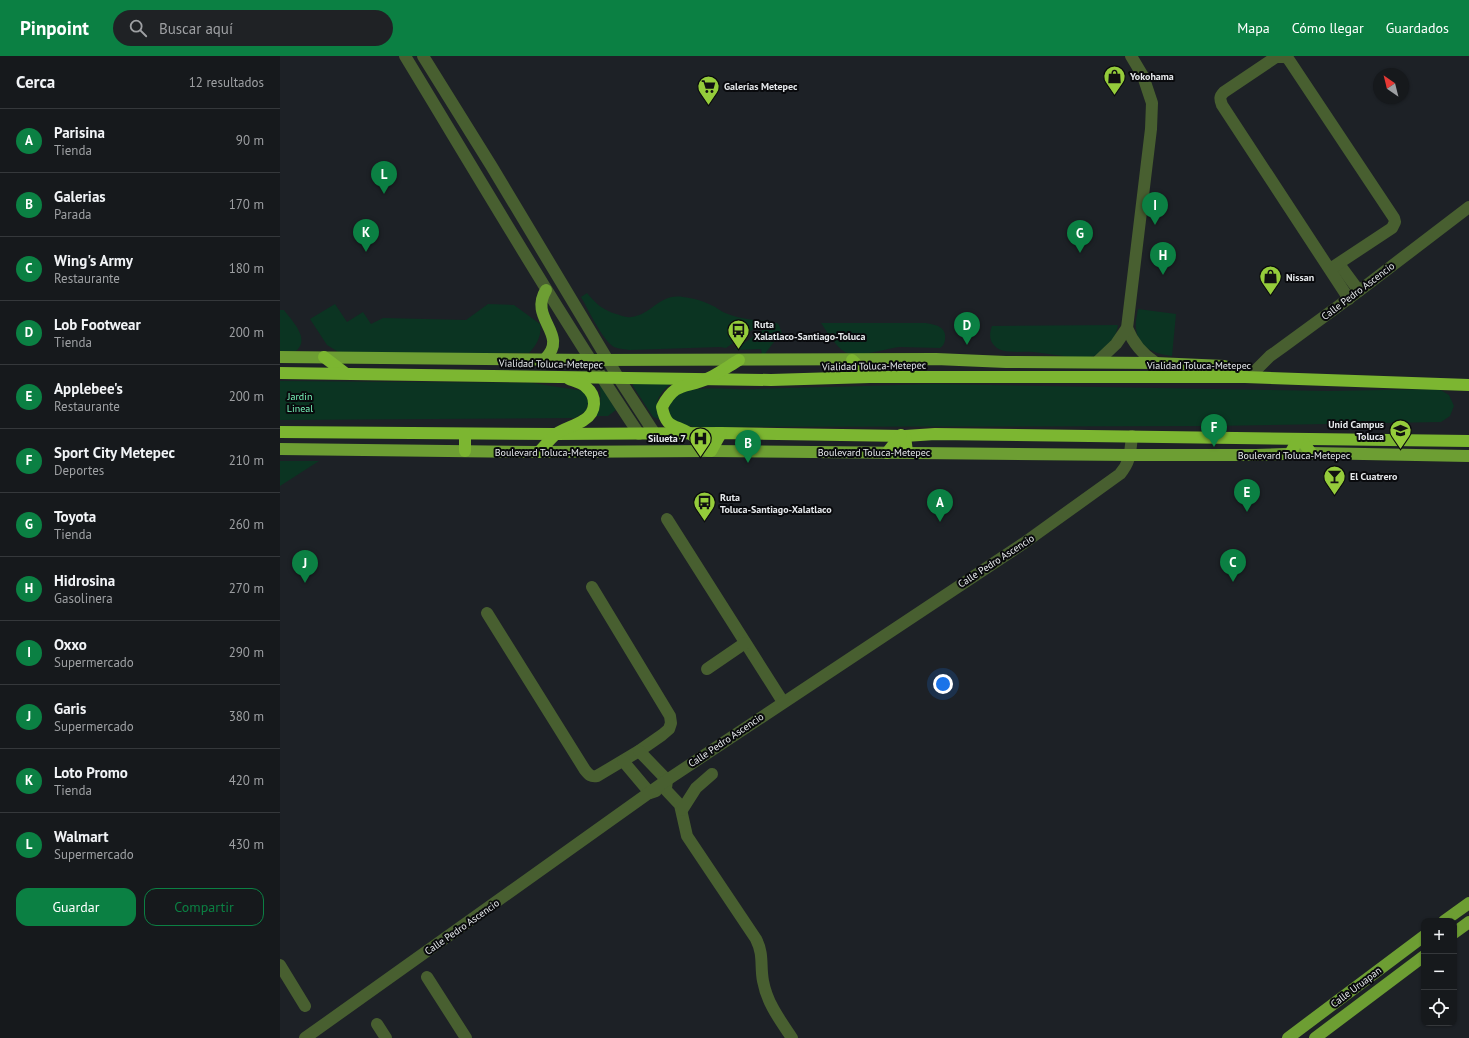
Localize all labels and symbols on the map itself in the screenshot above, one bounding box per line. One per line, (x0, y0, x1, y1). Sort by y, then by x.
shop icon: Yokohama (1102, 63, 1128, 96)
north arrow (1373, 68, 1409, 104)
place label: Yokohama (1129, 70, 1174, 83)
supermarket icon: Galerías Metepec (695, 73, 721, 106)
place label: Galerías Metepec (724, 80, 798, 93)
pin: L (371, 161, 397, 194)
pin: I (1142, 192, 1168, 225)
pin: K (353, 219, 379, 252)
pin: G (1067, 220, 1093, 253)
pin: H (1150, 242, 1176, 275)
street label: Calle Pedro Ascencio (1319, 259, 1397, 323)
shop icon: Nissan (1257, 264, 1283, 297)
place label: Nissan (1286, 271, 1314, 284)
pin: D (954, 312, 980, 345)
bus stop icon: Ruta Xalatlaco-Santiago-Toluca (726, 317, 752, 350)
place label: Ruta Xalatlaco-Santiago-Toluca (754, 318, 865, 343)
street label: Vialidad Toluca-Metepec (498, 357, 604, 371)
street label: Vialidad Toluca-Metepec (821, 359, 927, 373)
street label: Vialidad Toluca-Metepec (1146, 359, 1252, 372)
park label: Jardin Lineal (287, 390, 313, 415)
pin: F (1201, 414, 1227, 447)
school or university icon: Unid Campus Toluca (1387, 417, 1413, 450)
place label: Unid Campus Toluca (1328, 418, 1384, 443)
hospital icon: Silueta 7 (688, 425, 714, 458)
pin: B (735, 430, 761, 463)
place label: Silueta 7 (648, 432, 686, 445)
street label: Boulevard Toluca-Metepec (495, 446, 608, 459)
street label: Boulevard Toluca-Metepec (818, 446, 931, 459)
street label: Boulevard Toluca-Metepec (1238, 449, 1351, 462)
bar icon: El Cuatrero (1321, 463, 1347, 496)
place label: El Cuatrero (1350, 470, 1398, 483)
pin: E (1234, 479, 1260, 512)
pin: A (927, 489, 953, 522)
bus stop icon: Ruta Toluca-Santiago-Xalatlaco (692, 490, 718, 523)
place label: Ruta Toluca-Santiago-Xalatlaco (720, 491, 832, 516)
street label: Calle Pedro Ascencio (955, 531, 1037, 591)
pin: C (1220, 549, 1246, 582)
pin: J (292, 550, 318, 583)
your location (933, 674, 953, 694)
street label: Calle Pedro Ascencio (686, 710, 766, 770)
street label: Calle Pedro Ascencio (422, 896, 502, 958)
street label: Calle Uruapan (1328, 964, 1384, 1010)

